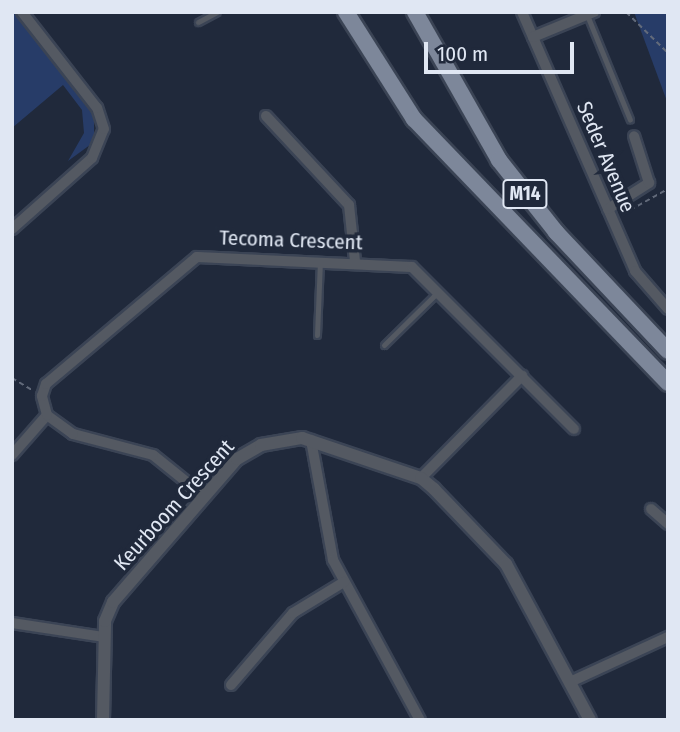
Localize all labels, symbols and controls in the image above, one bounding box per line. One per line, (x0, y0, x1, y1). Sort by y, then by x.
scale bar (428, 28, 578, 72)
text: 100 m (437, 41, 488, 67)
street label: Seder Avenue (571, 98, 641, 216)
road number: M14 (502, 178, 548, 210)
street label: Tecoma Crescent (219, 225, 363, 255)
street label: Keurboom Crescent (109, 434, 239, 576)

